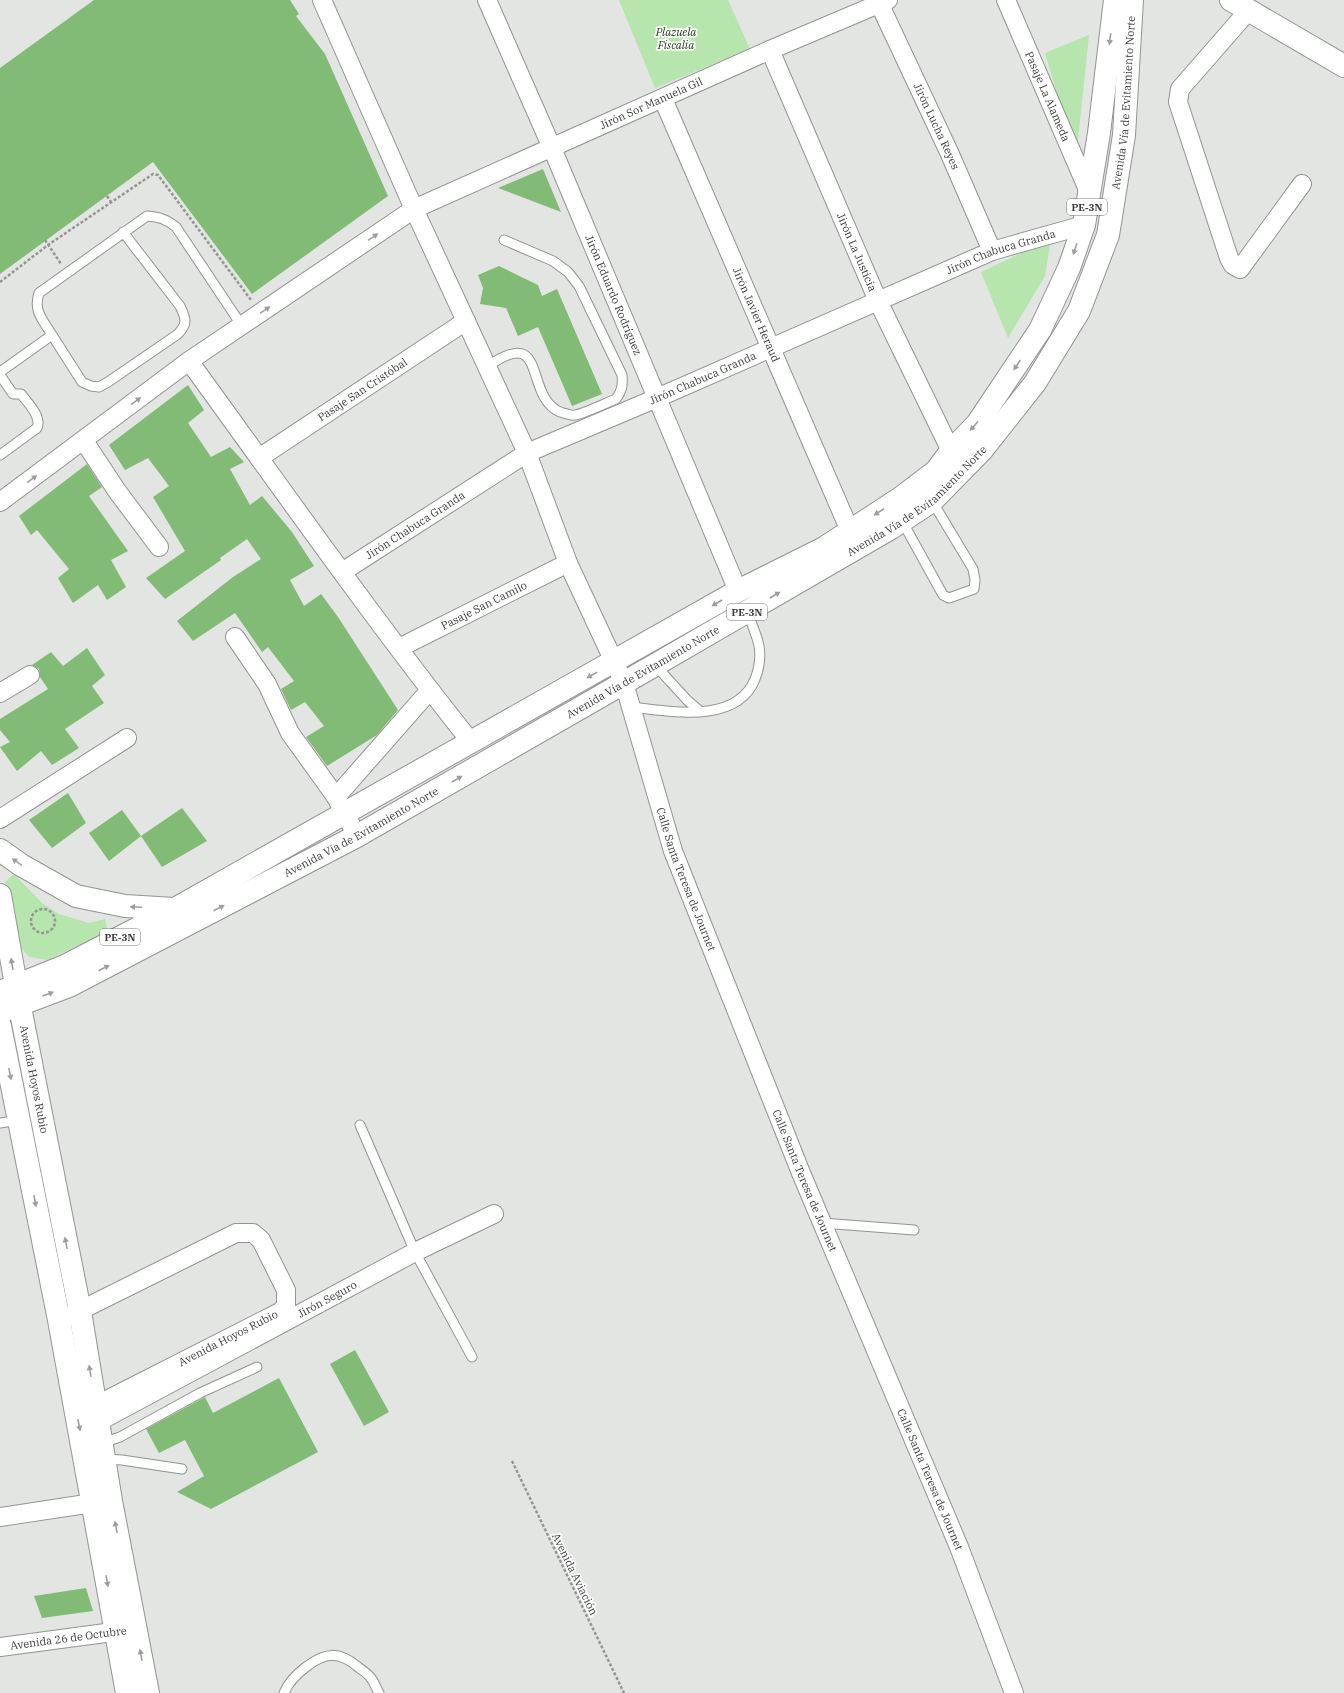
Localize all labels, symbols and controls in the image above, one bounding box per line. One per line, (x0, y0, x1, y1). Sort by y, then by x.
street label: Avenida Vía de Evitamiento Norte (1108, 15, 1138, 190)
park label: Plazuela Fiscalia (655, 25, 696, 52)
one-way arrow (1107, 33, 1113, 45)
street label: Pasaje La Alameda (1022, 49, 1073, 144)
street label: Jirón Sor Manuela Gil (597, 74, 705, 132)
street label: Jirón Lucha Reyes (911, 81, 963, 172)
road number: PE-3N (1067, 199, 1107, 215)
street label: Jirón La Justicia (834, 211, 880, 293)
street label: Jirón Chabuca Granda (944, 226, 1057, 277)
one-way arrow (368, 233, 378, 241)
street label: Jirón Eduardo Rodríguez (582, 233, 645, 357)
one-way arrow (1072, 244, 1078, 256)
street label: Jirón Javier Heraud (730, 265, 783, 364)
one-way arrow (260, 306, 270, 314)
street label: Jirón Chabuca Granda (647, 348, 758, 407)
street label: Pasaje San Cristóbal (315, 355, 410, 424)
one-way arrow (1013, 359, 1020, 371)
one-way arrow (131, 397, 141, 405)
one-way arrow (970, 421, 979, 431)
street label: Avenida Vía de Evitamiento Norte (844, 443, 990, 559)
one-way arrow (26, 474, 37, 483)
street label: Jirón Chabuca Granda (363, 488, 467, 562)
one-way arrow (873, 509, 884, 516)
street label: Pasaje San Camilo (438, 578, 529, 633)
one-way arrow (769, 592, 781, 599)
one-way arrow (711, 600, 723, 607)
road number: PE-3N (727, 604, 767, 620)
street label: Avenida Vía de Evitamiento Norte (564, 622, 722, 721)
one-way arrow (586, 671, 597, 678)
one-way arrow (451, 776, 462, 783)
street label: Avenida Vía de Evitamiento Norte (281, 784, 441, 880)
street label: Calle Santa Teresa de Journet (654, 806, 719, 953)
one-way arrow (11, 858, 22, 866)
one-way arrow (130, 903, 142, 910)
one-way arrow (213, 905, 225, 911)
road number: PE-3N (100, 929, 140, 945)
one-way arrow (9, 958, 15, 970)
one-way arrow (98, 965, 110, 971)
one-way arrow (42, 990, 54, 996)
street label: Avenida Hoyos Rubio (17, 1024, 52, 1134)
one-way arrow (7, 1068, 13, 1080)
street label: Calle Santa Teresa de Journet (769, 1107, 840, 1254)
one-way arrow (33, 1195, 39, 1207)
one-way arrow (63, 1237, 69, 1250)
street label: Jirón Seguro (295, 1277, 359, 1321)
street label: Avenida Hoyos Rubio (176, 1307, 280, 1369)
one-way arrow (87, 1365, 93, 1377)
street label: Calle Santa Teresa de Journet (894, 1406, 966, 1552)
one-way arrow (76, 1419, 82, 1431)
one-way arrow (113, 1521, 119, 1533)
street label: Avenida Aviación (549, 1531, 601, 1617)
one-way arrow (104, 1574, 110, 1587)
street label: Avenida 26 de Octubre (9, 1623, 128, 1653)
one-way arrow (138, 1649, 144, 1661)

